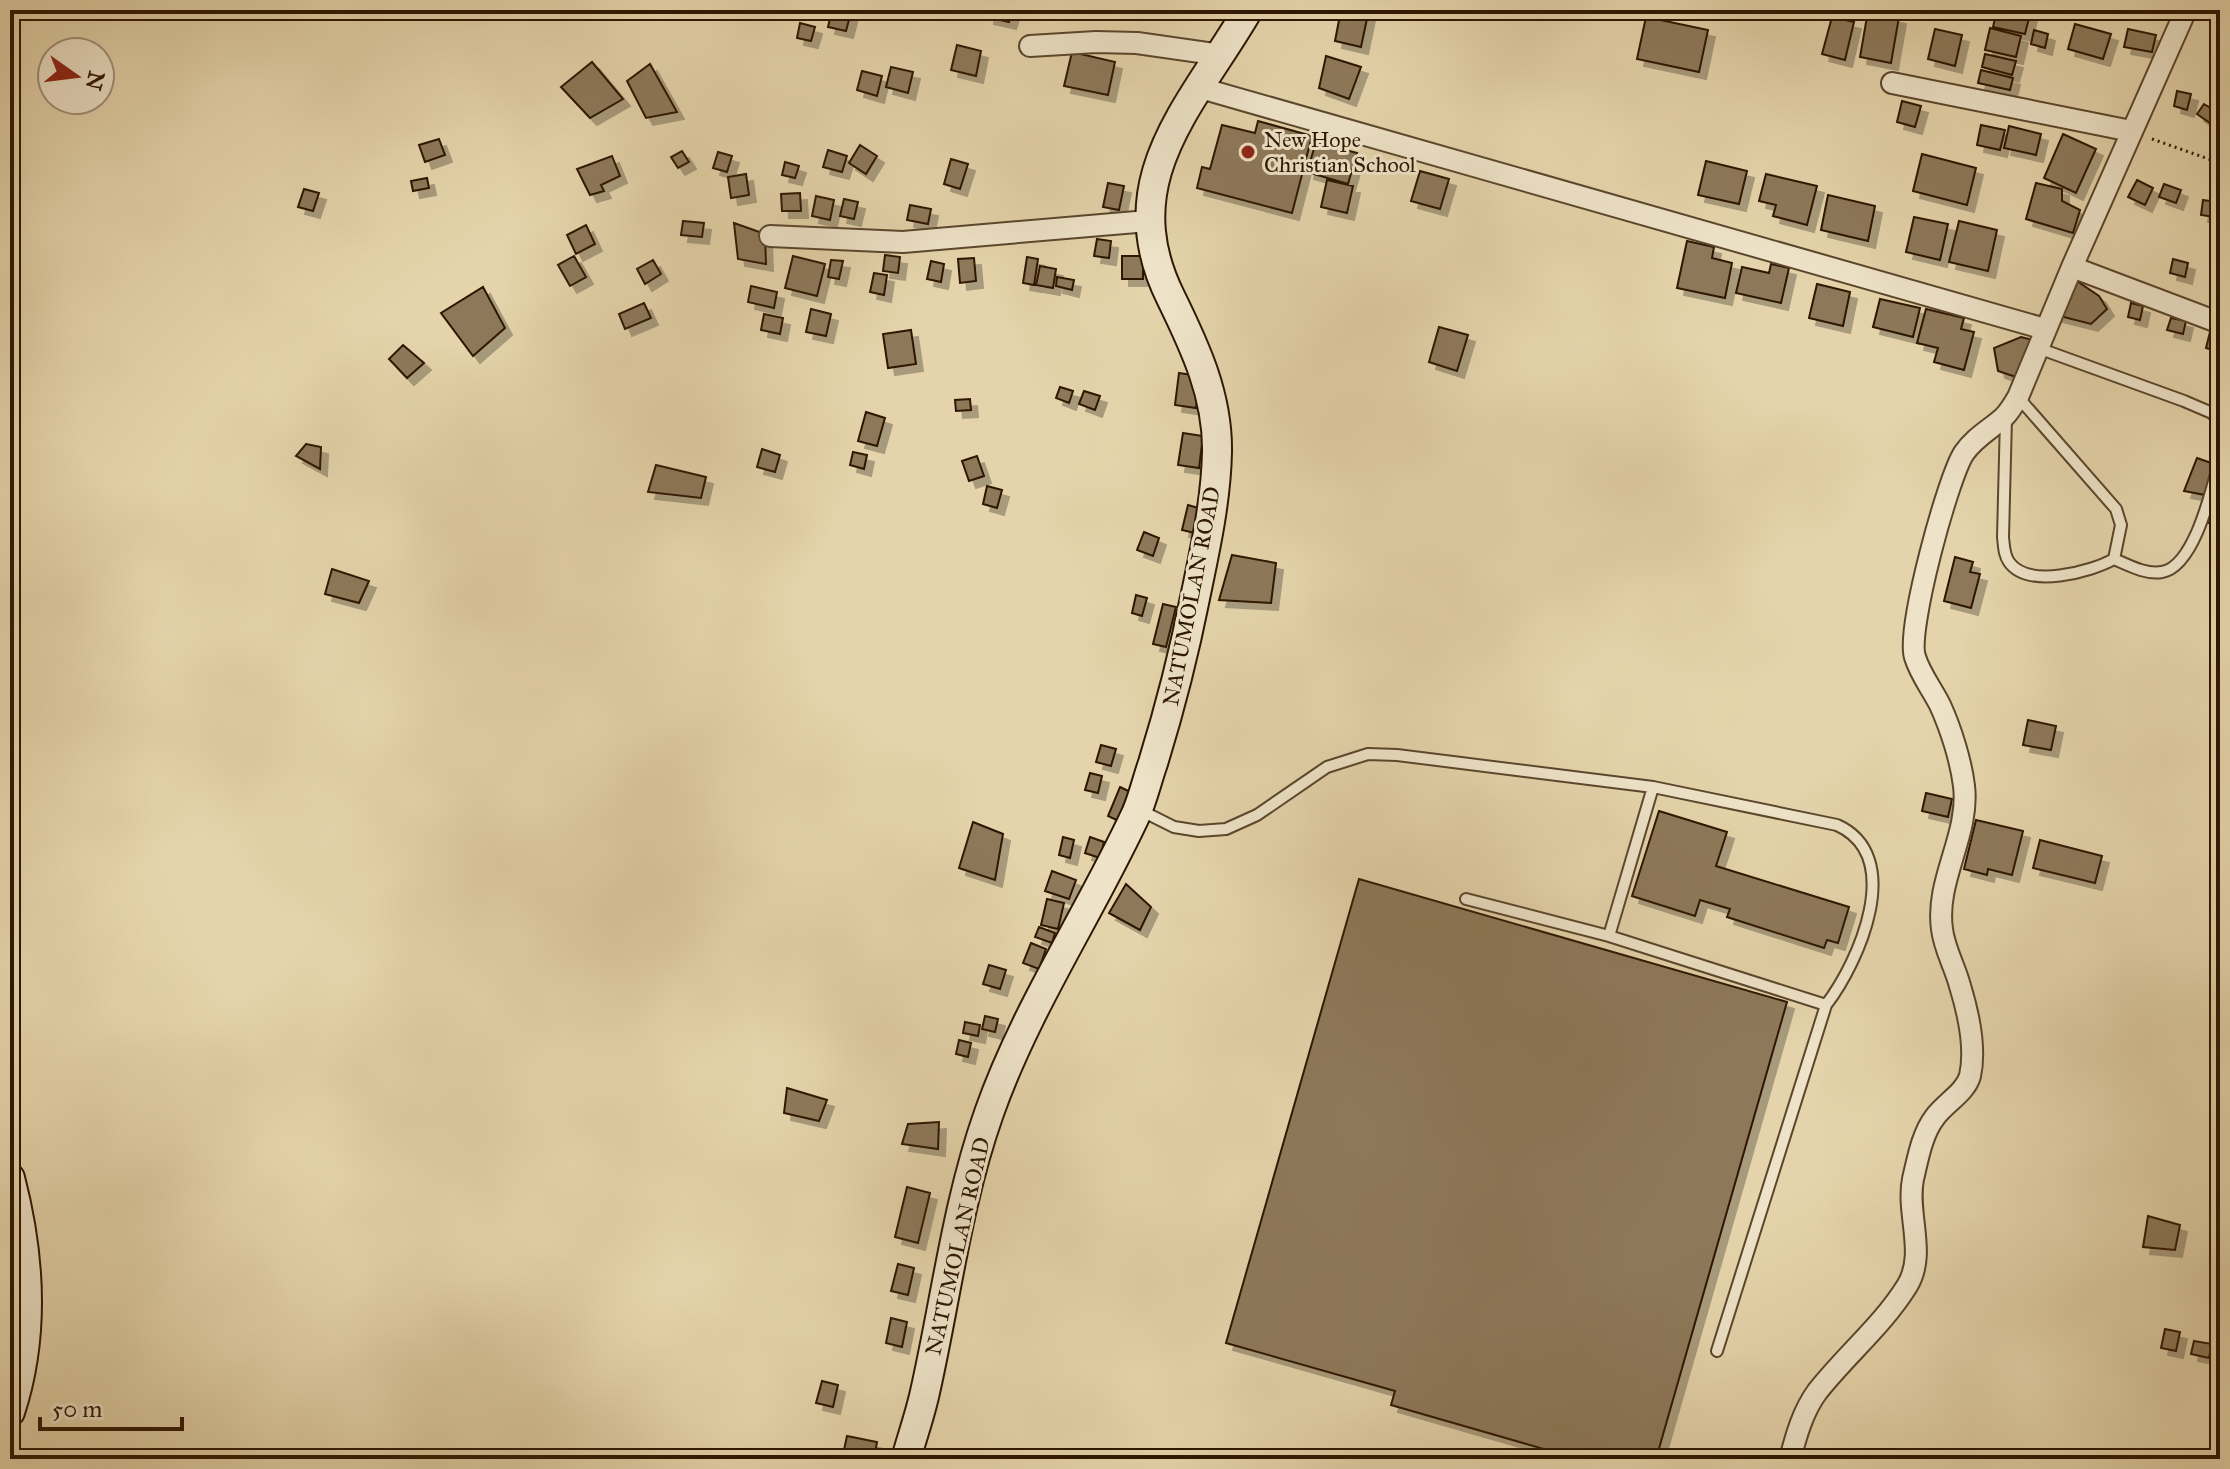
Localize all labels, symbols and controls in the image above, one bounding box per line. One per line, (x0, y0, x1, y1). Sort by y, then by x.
north arrow (36, 36, 116, 116)
text: N (79, 68, 110, 93)
place label: New Hope Christian School (1264, 126, 1416, 178)
marker: New Hope Christian School (1239, 143, 1257, 161)
street label: NATUMOLAN ROAD (1157, 484, 1226, 708)
street label: NATUMOLAN ROAD (919, 1134, 996, 1358)
scale bar (40, 1381, 182, 1431)
text: 50 m (52, 1394, 102, 1424)

